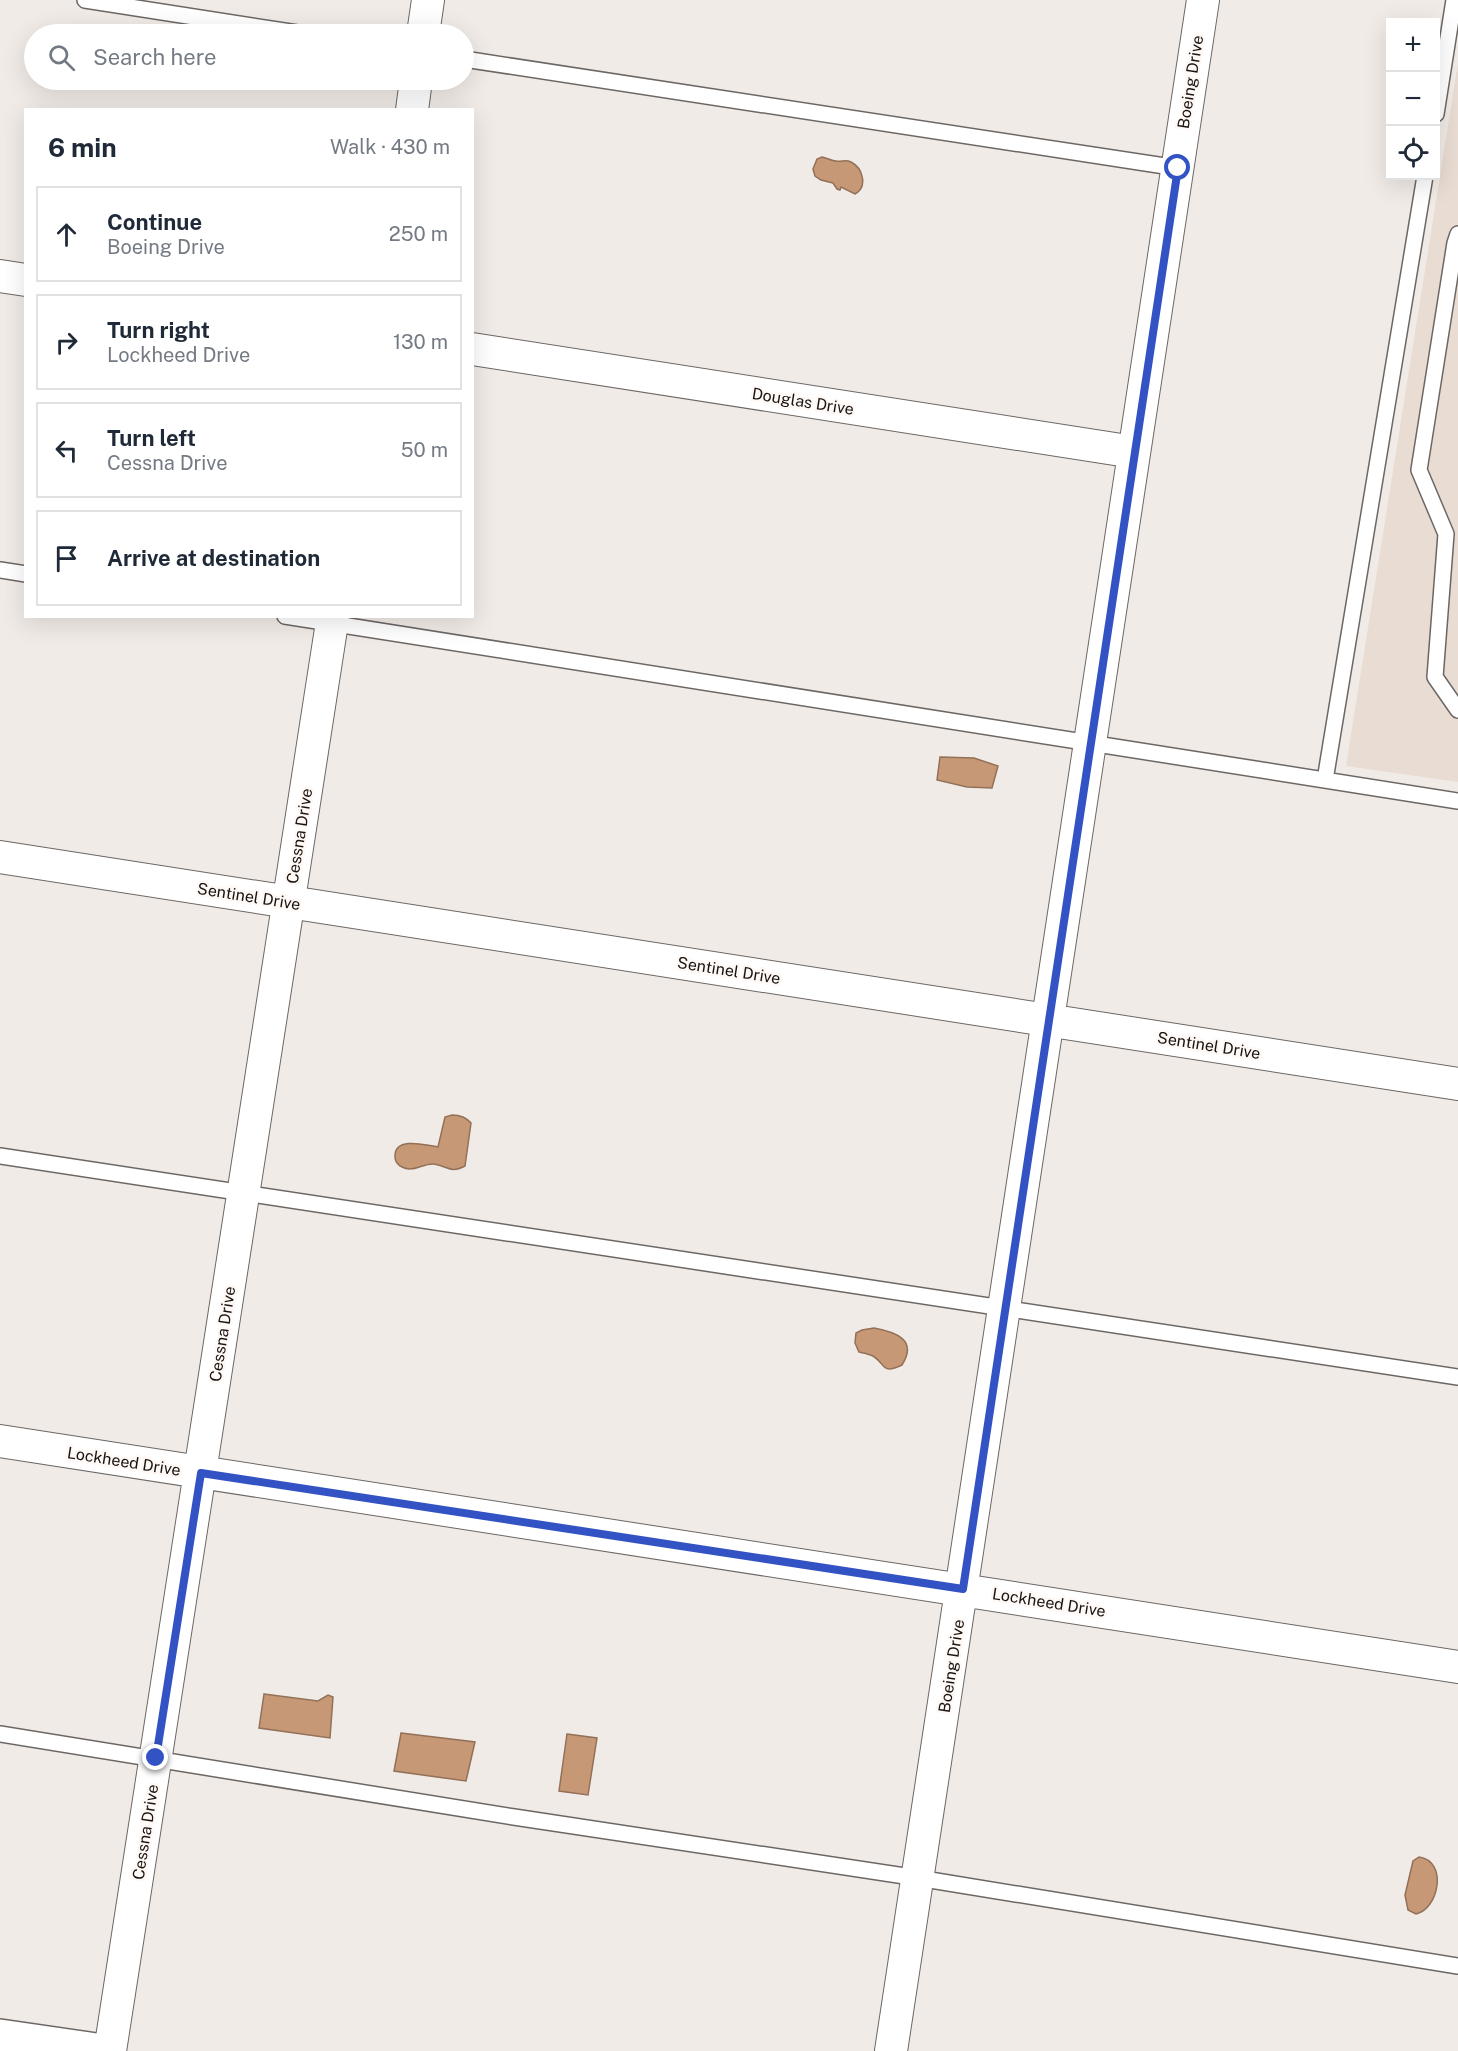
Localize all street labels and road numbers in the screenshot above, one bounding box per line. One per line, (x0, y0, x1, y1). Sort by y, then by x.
street label: Boeing Drive (1174, 34, 1207, 130)
street label: Douglas Drive (751, 384, 855, 419)
street label: Cessna Drive (283, 787, 316, 885)
street label: Sentinel Drive (196, 879, 302, 914)
street label: Sentinel Drive (676, 953, 782, 988)
street label: Sentinel Drive (1156, 1028, 1262, 1063)
street label: Cessna Drive (206, 1285, 239, 1383)
street label: Lockheed Drive (66, 1443, 182, 1480)
street label: Lockheed Drive (991, 1584, 1107, 1621)
street label: Boeing Drive (935, 1618, 968, 1714)
street label: Cessna Drive (129, 1783, 162, 1881)

